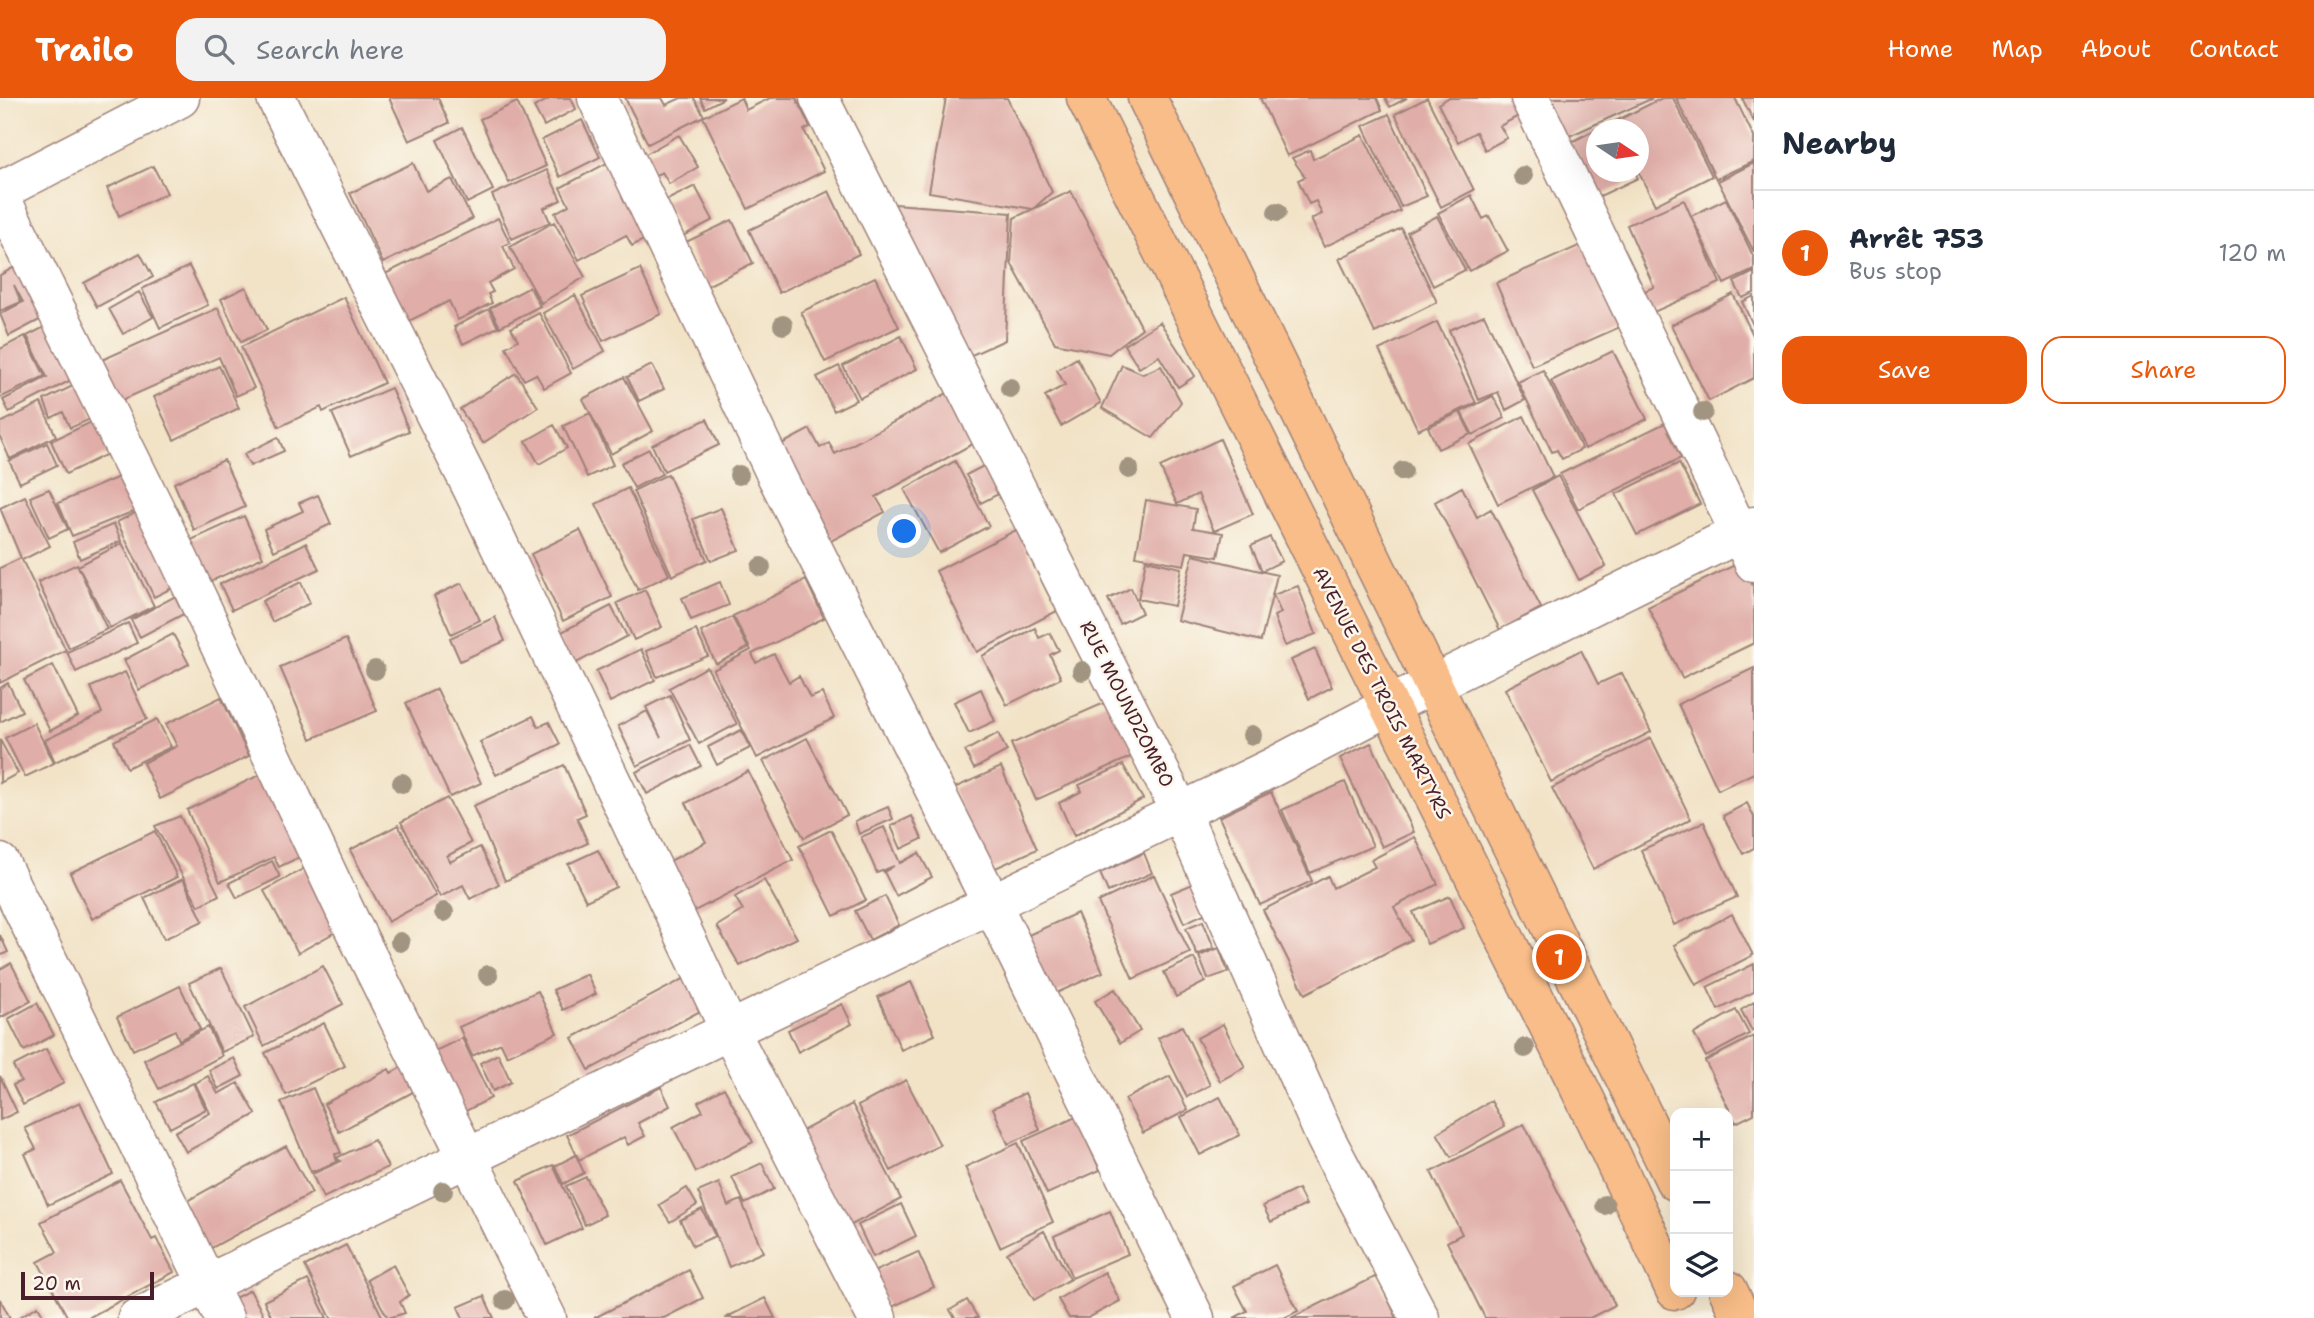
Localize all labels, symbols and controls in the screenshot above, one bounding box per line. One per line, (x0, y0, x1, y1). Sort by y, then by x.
search box (176, 18, 666, 81)
text: Trailo (35, 27, 134, 72)
icon: search (200, 30, 238, 68)
text: Search here (256, 32, 405, 67)
text: Home (1887, 33, 1953, 65)
text: Map (1991, 33, 2043, 65)
text: About (2081, 33, 2151, 65)
text: Contact (2189, 33, 2279, 65)
north arrow (1586, 119, 1649, 182)
text: Nearby (1782, 123, 1897, 164)
text: Arrêt 753 (1849, 221, 1984, 256)
text: 1 (1800, 238, 1810, 268)
text: 120 m (2218, 238, 2286, 268)
text: Bus stop (1849, 256, 1942, 286)
button: Save (1782, 336, 2027, 404)
button: Share (2041, 336, 2286, 404)
your location (887, 514, 921, 548)
street label: AVENUE DES TROIS MARTYRS (1307, 563, 1457, 823)
street label: RUE MOUNDZOMBO (1074, 617, 1180, 791)
pin: 1 (1536, 931, 1582, 983)
map controls (1670, 1108, 1733, 1297)
button: + (1670, 1108, 1733, 1171)
button: − (1670, 1171, 1733, 1234)
button: layers (1670, 1234, 1733, 1297)
scale bar (21, 1269, 154, 1301)
text: 20 m (32, 1271, 81, 1296)

